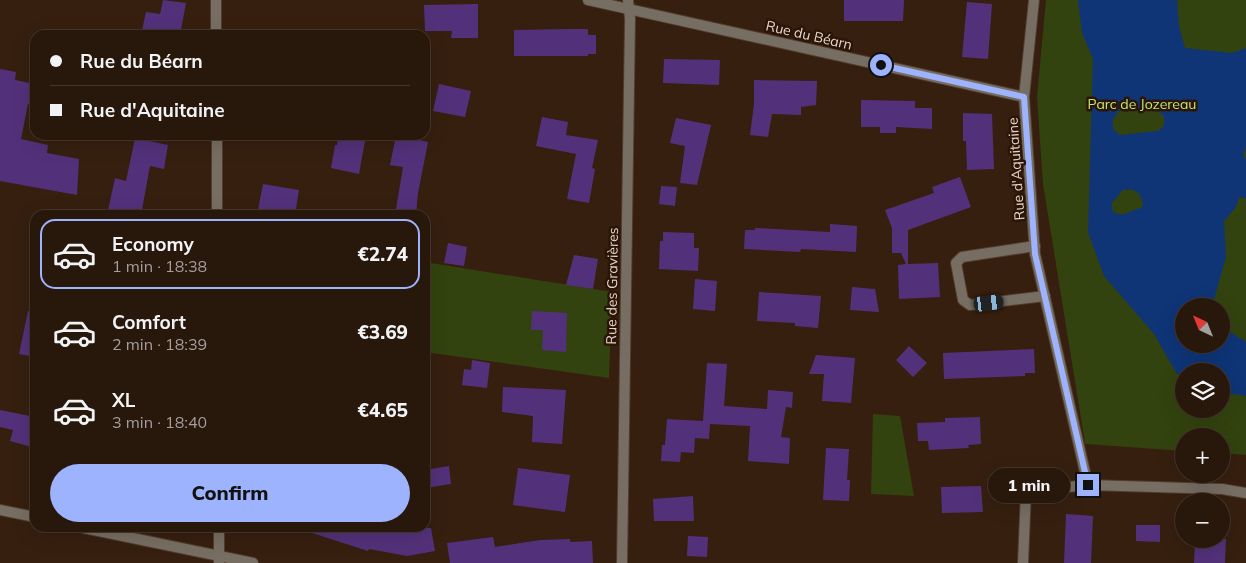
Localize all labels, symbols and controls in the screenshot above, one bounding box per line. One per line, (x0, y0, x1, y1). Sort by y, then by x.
street label: Rue du Béarn (764, 16, 854, 54)
text: Rue du Béarn (80, 49, 203, 73)
route start (870, 54, 892, 76)
park label: Parc de Jozereau (1088, 95, 1196, 113)
text: Rue d'Aquitaine (80, 98, 225, 122)
street label: Rue d'Aquitaine (1003, 117, 1029, 221)
street label: Rue des Gravières (602, 227, 622, 345)
icon: car (52, 232, 97, 277)
text: Economy (112, 232, 194, 256)
text: €2.74 (357, 242, 408, 266)
text: 1 min · 18:38 (112, 256, 207, 276)
car (973, 294, 1004, 312)
north arrow (1175, 298, 1230, 352)
map controls (1175, 298, 1230, 548)
icon: car (52, 310, 97, 355)
text: Comfort (112, 310, 186, 334)
text: €3.69 (357, 320, 408, 344)
text: 2 min · 18:39 (112, 334, 207, 354)
button: layers (1175, 363, 1230, 418)
icon: car (52, 388, 97, 433)
text: XL (112, 388, 135, 412)
text: €4.65 (357, 398, 408, 422)
text: 3 min · 18:40 (112, 412, 207, 432)
button: + (1175, 428, 1230, 483)
button: Confirm (50, 464, 410, 522)
callout: 1 min (988, 468, 1070, 502)
route end (1077, 474, 1099, 496)
text: 1 min (1008, 475, 1050, 495)
button: − (1175, 493, 1230, 548)

